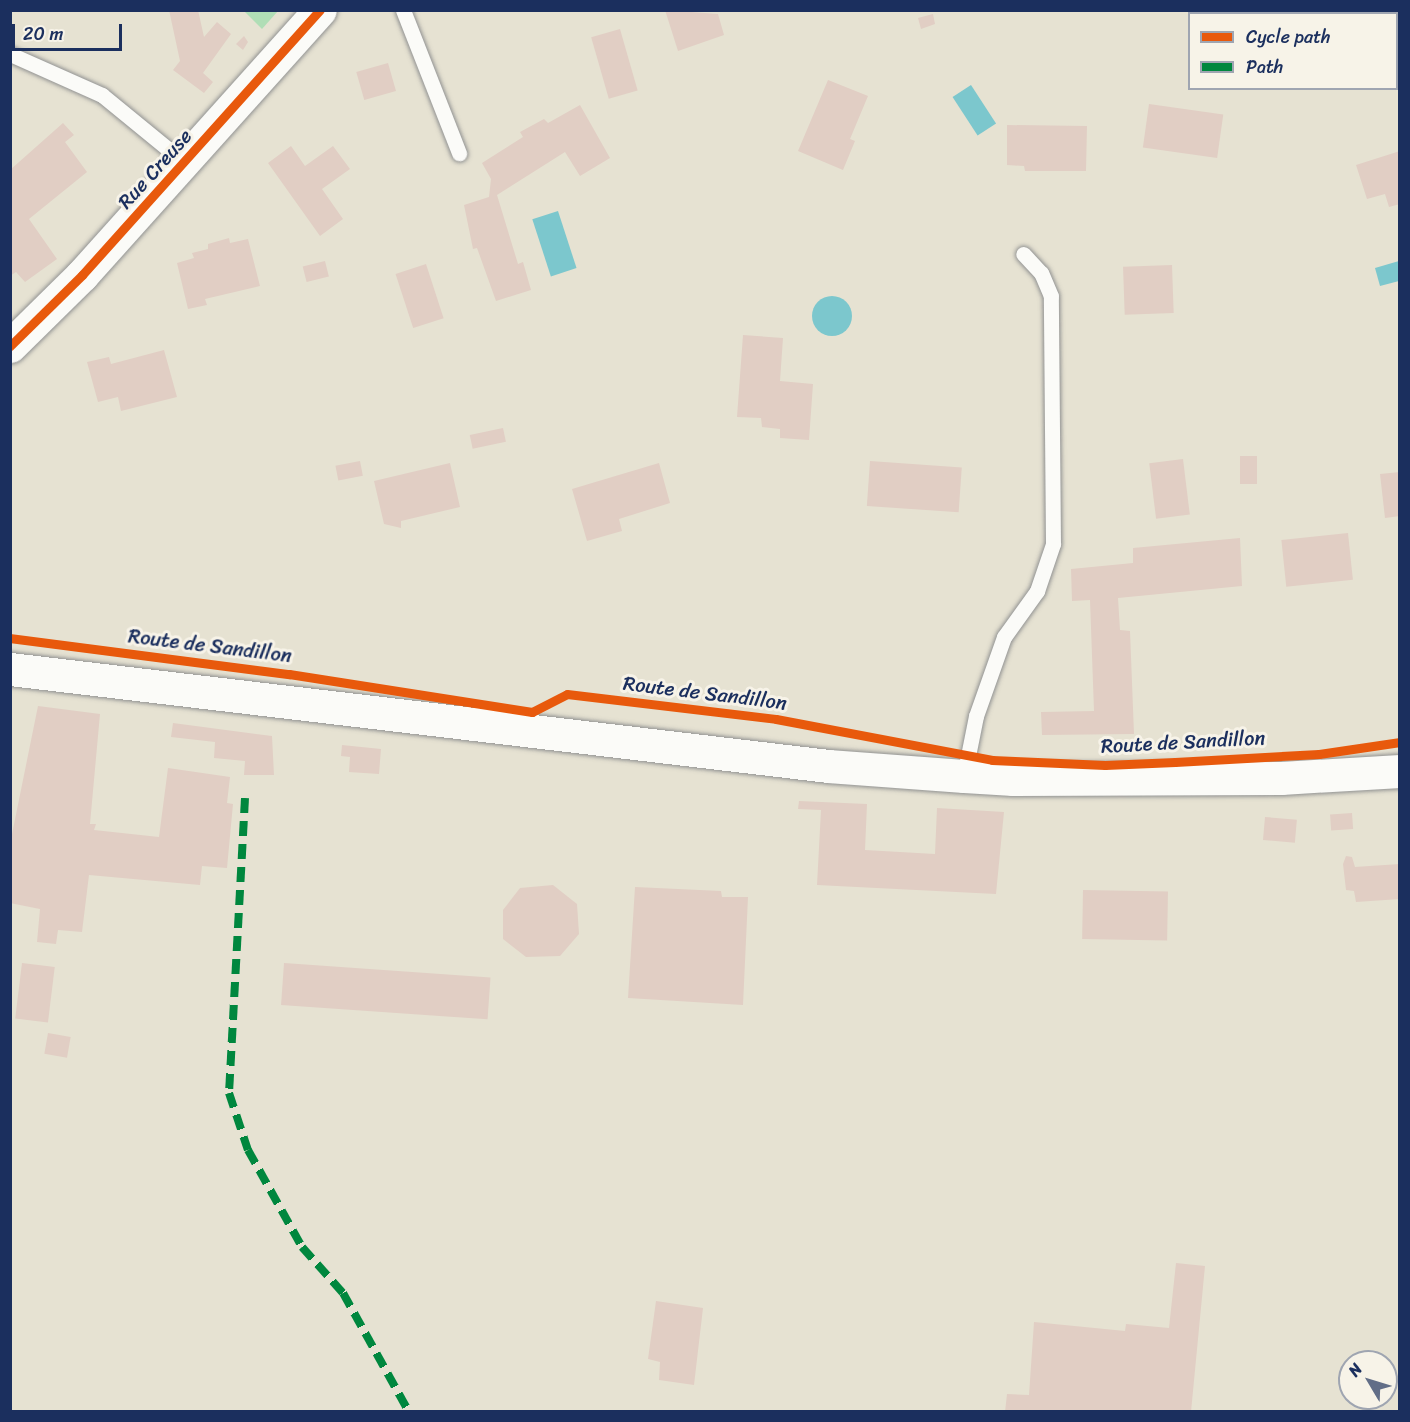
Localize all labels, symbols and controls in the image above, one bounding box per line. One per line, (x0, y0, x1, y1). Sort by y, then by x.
scale bar (15, 12, 124, 50)
legend (1188, 12, 1398, 90)
text: 20 m (23, 18, 63, 50)
text: Cycle path (1246, 21, 1330, 53)
text: Path (1246, 51, 1283, 83)
street label: Rue Creuse (113, 124, 197, 214)
street label: Route de Sandillon (127, 624, 293, 668)
street label: Route de Sandillon (622, 671, 788, 715)
street label: Route de Sandillon (1100, 726, 1266, 758)
north arrow (1338, 1350, 1398, 1410)
text: N (1340, 1357, 1370, 1383)

